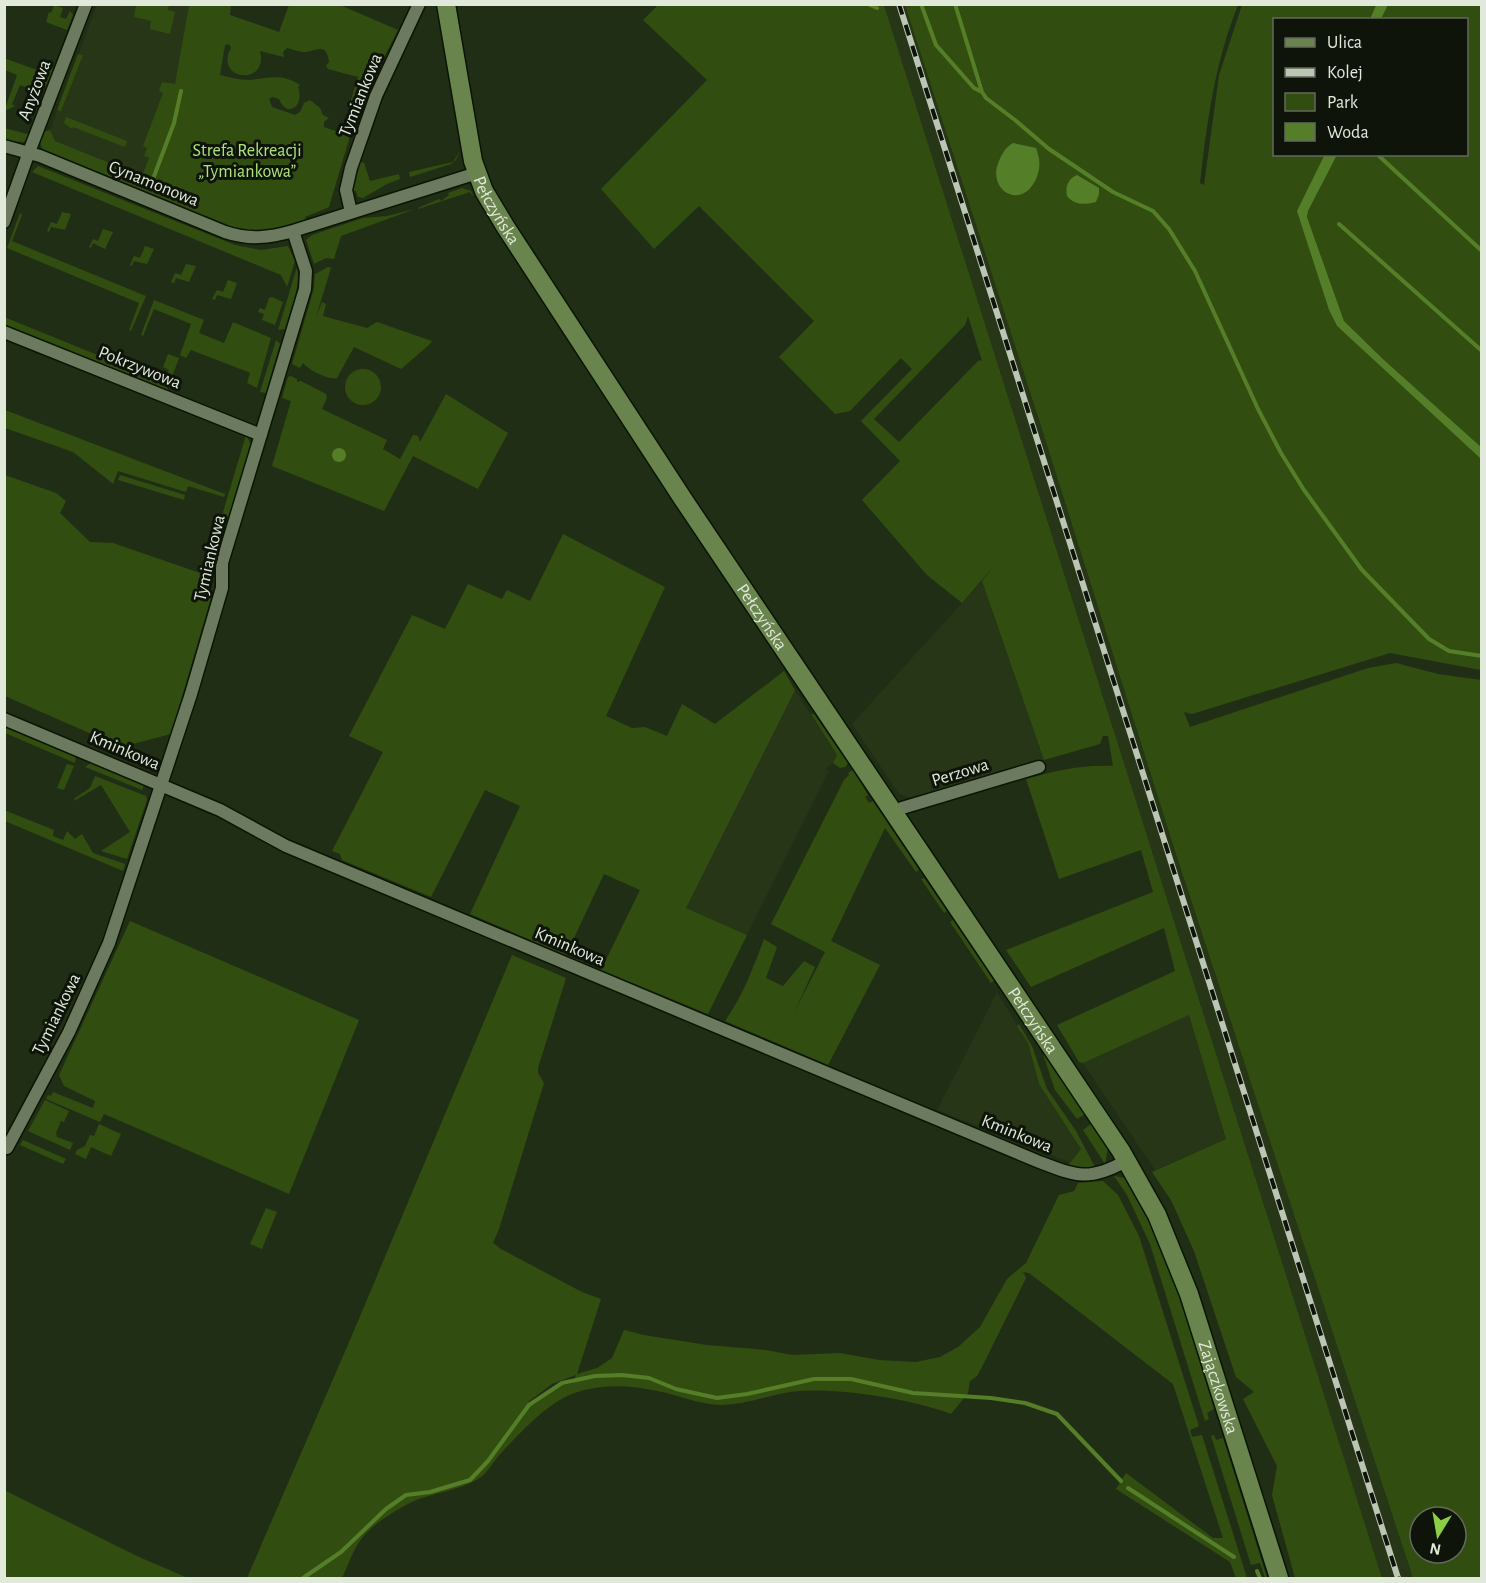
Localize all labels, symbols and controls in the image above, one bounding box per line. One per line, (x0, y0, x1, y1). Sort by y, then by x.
legend (1273, 18, 1468, 156)
text: Ulica (1327, 34, 1362, 52)
street label: Tymiankowa (336, 51, 386, 140)
street label: Anyżowa (15, 58, 55, 123)
text: Kolej (1327, 64, 1363, 82)
text: Park (1327, 94, 1359, 112)
text: Woda (1327, 124, 1369, 142)
park label: Strefa Rekreacji „Tymiankowa” (192, 142, 302, 181)
street label: Cynamonowa (106, 158, 201, 210)
street label: Pełczyńska (469, 174, 523, 248)
street label: Pokrzywowa (96, 343, 183, 393)
street label: Tymiankowa (191, 513, 229, 603)
street label: Pełczyńska (733, 581, 790, 654)
street label: Kminkowa (87, 728, 162, 774)
street label: Perzowa (930, 756, 991, 790)
street label: Kminkowa (532, 924, 607, 970)
street label: Tymiankowa (29, 971, 84, 1058)
street label: Pełczyńska (1004, 984, 1061, 1057)
street label: Kminkowa (979, 1112, 1054, 1156)
street label: Zajączkowska (1194, 1339, 1241, 1436)
north arrow (1408, 1505, 1468, 1565)
text: N (1428, 1540, 1442, 1558)

